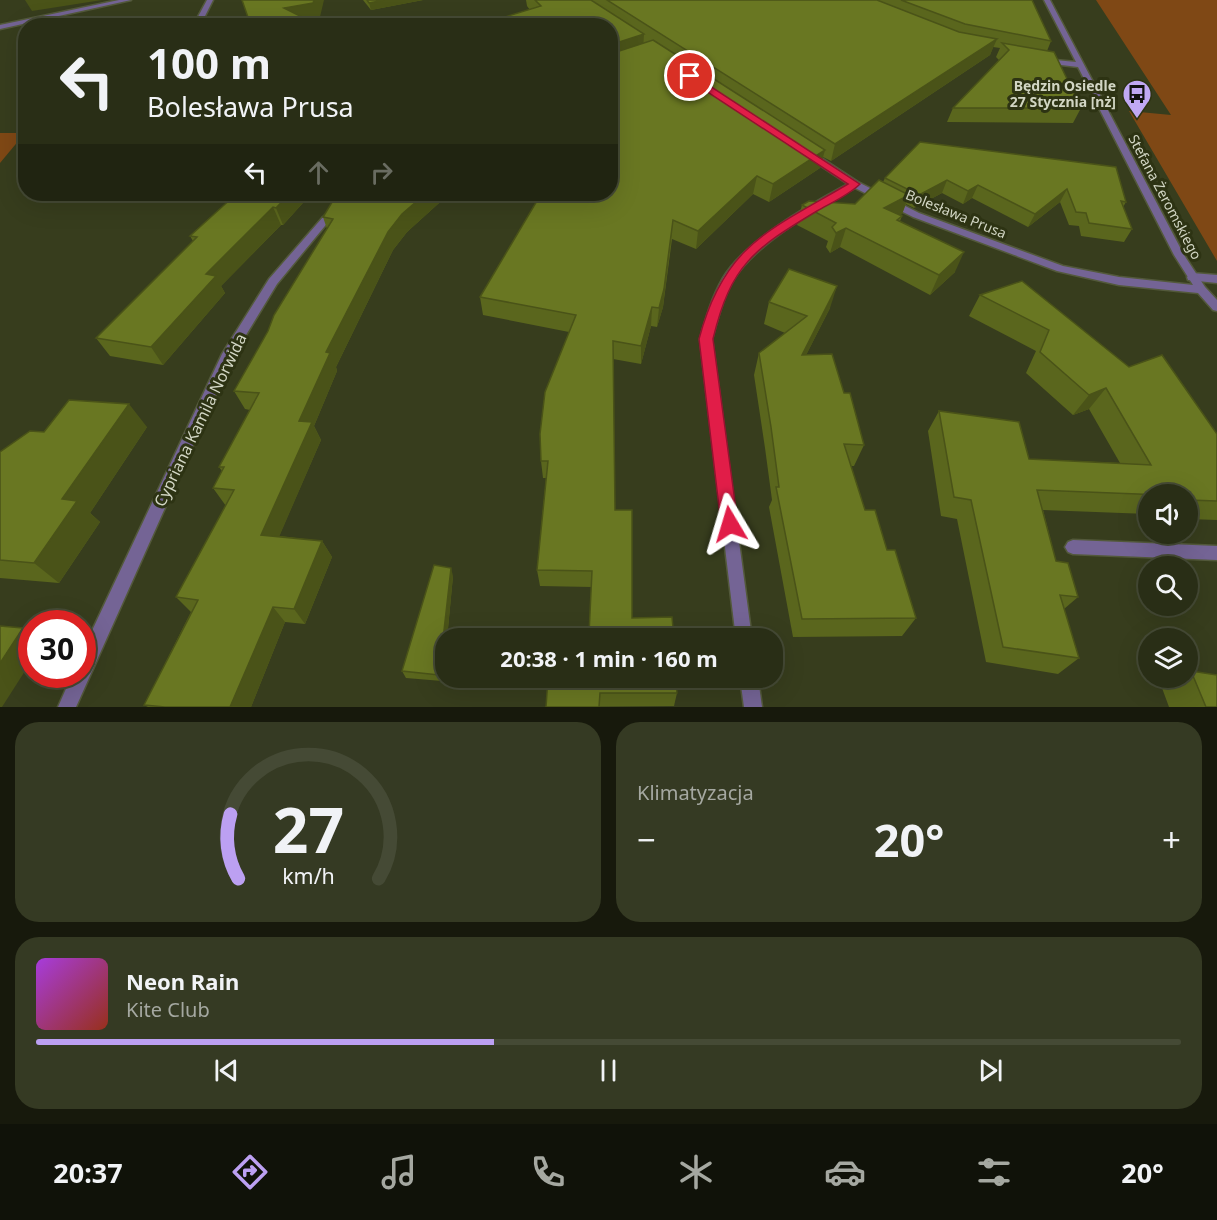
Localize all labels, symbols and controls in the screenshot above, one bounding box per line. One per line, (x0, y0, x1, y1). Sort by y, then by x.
text: 100 m (147, 34, 271, 91)
icon: left (48, 42, 126, 120)
pin (664, 50, 715, 101)
icon: arrive (673, 59, 706, 92)
place label: Będzin Osiedle 27 Stycznia [nż] (1010, 76, 1116, 111)
bus stop icon: Będzin Osiedle 27 Stycznia [nż] (1121, 78, 1153, 120)
text: Bolesława Prusa (147, 88, 354, 125)
street label: Stefana Żeromskiego (1124, 131, 1207, 263)
icon: left (239, 156, 272, 189)
icon: ahead (302, 156, 335, 189)
icon: right (365, 156, 398, 189)
street label: Bolesława Prusa (903, 185, 1009, 242)
street label: Cypriana Kamila Norwida (148, 330, 252, 510)
map controls (1138, 484, 1198, 688)
button: sound (1138, 484, 1198, 544)
position arrow (698, 492, 762, 556)
button: search (1138, 556, 1198, 616)
speed limit sign: 30 (18, 610, 96, 688)
button: layers (1138, 628, 1198, 688)
text: 20:38 · 1 min · 160 m (500, 643, 718, 673)
text: Klimatyzacja (637, 779, 754, 806)
text: 27 (272, 786, 344, 871)
text: 20° (874, 809, 944, 870)
text: − (637, 817, 656, 862)
text: + (1162, 817, 1181, 862)
text: km/h (282, 861, 334, 890)
text: Neon Rain (126, 966, 239, 996)
text: Kite Club (126, 996, 210, 1023)
icon: previous (210, 1054, 243, 1087)
icon: pause (592, 1054, 625, 1087)
icon: next (974, 1054, 1007, 1087)
icon: directions (229, 1151, 271, 1193)
icon: music (378, 1151, 420, 1193)
icon: phone (527, 1151, 569, 1193)
icon: climate (675, 1151, 717, 1193)
icon: car (824, 1151, 866, 1193)
icon: filters (973, 1151, 1015, 1193)
text: 20:37 (53, 1154, 123, 1191)
text: 20° (1121, 1154, 1164, 1191)

